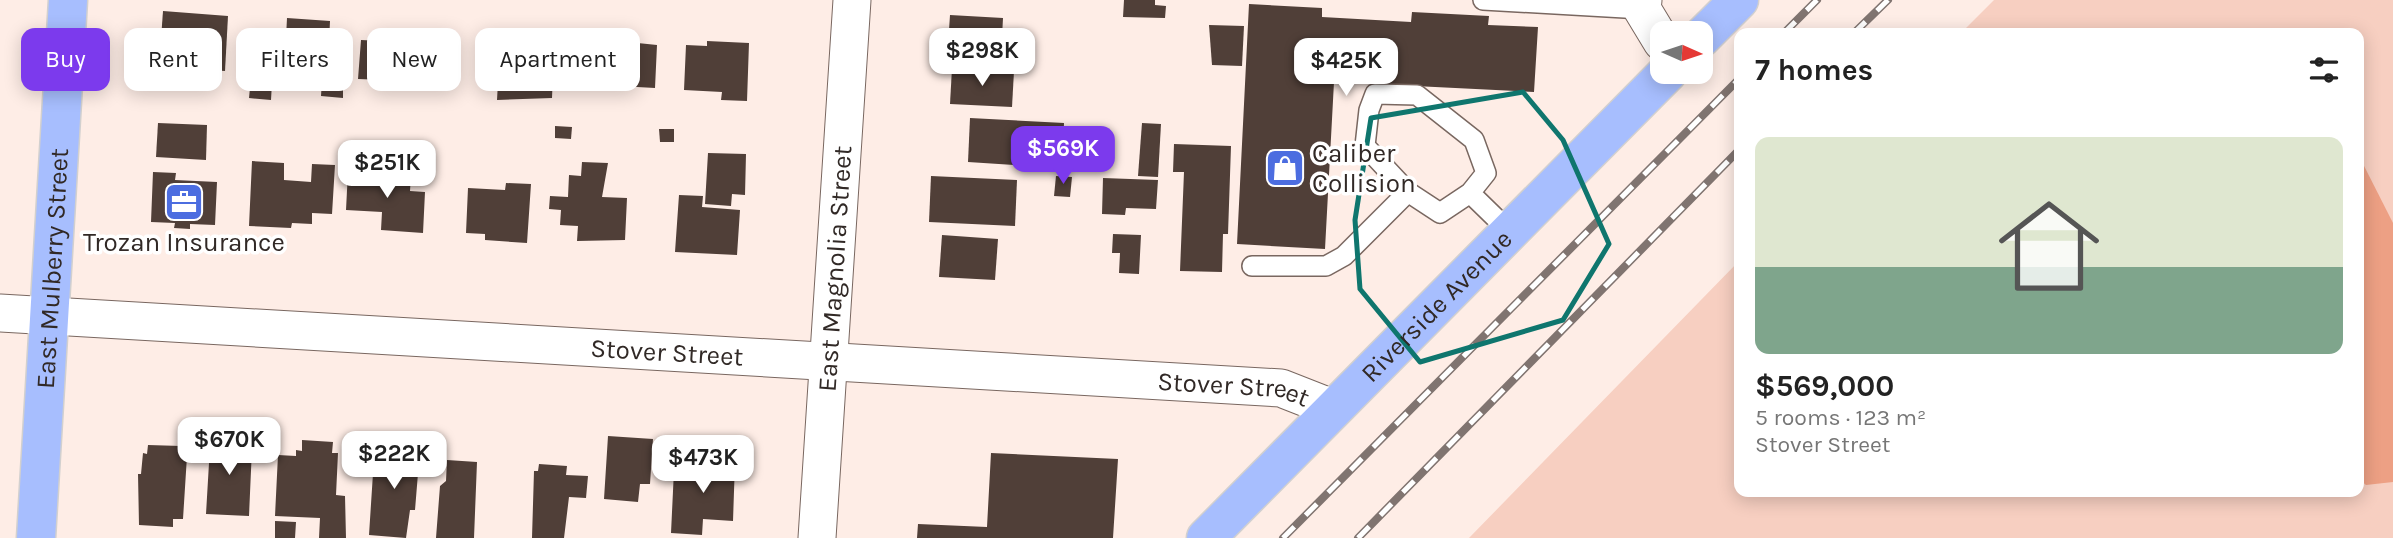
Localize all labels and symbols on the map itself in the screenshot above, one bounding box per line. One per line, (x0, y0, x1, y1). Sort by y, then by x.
north arrow (1650, 21, 1713, 84)
pin: $298K (933, 28, 1031, 88)
pin: $425K (1297, 38, 1395, 98)
pin: $569K (1014, 127, 1112, 186)
place label: Caliber Collision (1312, 138, 1416, 199)
pin: $251K (338, 140, 436, 200)
street label: East Magnolia Street (811, 144, 858, 393)
street label: East Mulberry Street (29, 147, 75, 390)
shop icon: Caliber Collision (1264, 147, 1306, 189)
office icon: Trozan Insurance (163, 181, 205, 223)
street label: Riverside Avenue (1354, 223, 1518, 388)
place label: Trozan Insurance (83, 227, 285, 258)
street label: Stover Street (590, 332, 744, 372)
street label: Stover Street (1157, 365, 1314, 413)
pin: $670K (180, 418, 278, 477)
pin: $222K (345, 432, 443, 491)
pin: $473K (654, 435, 752, 495)

